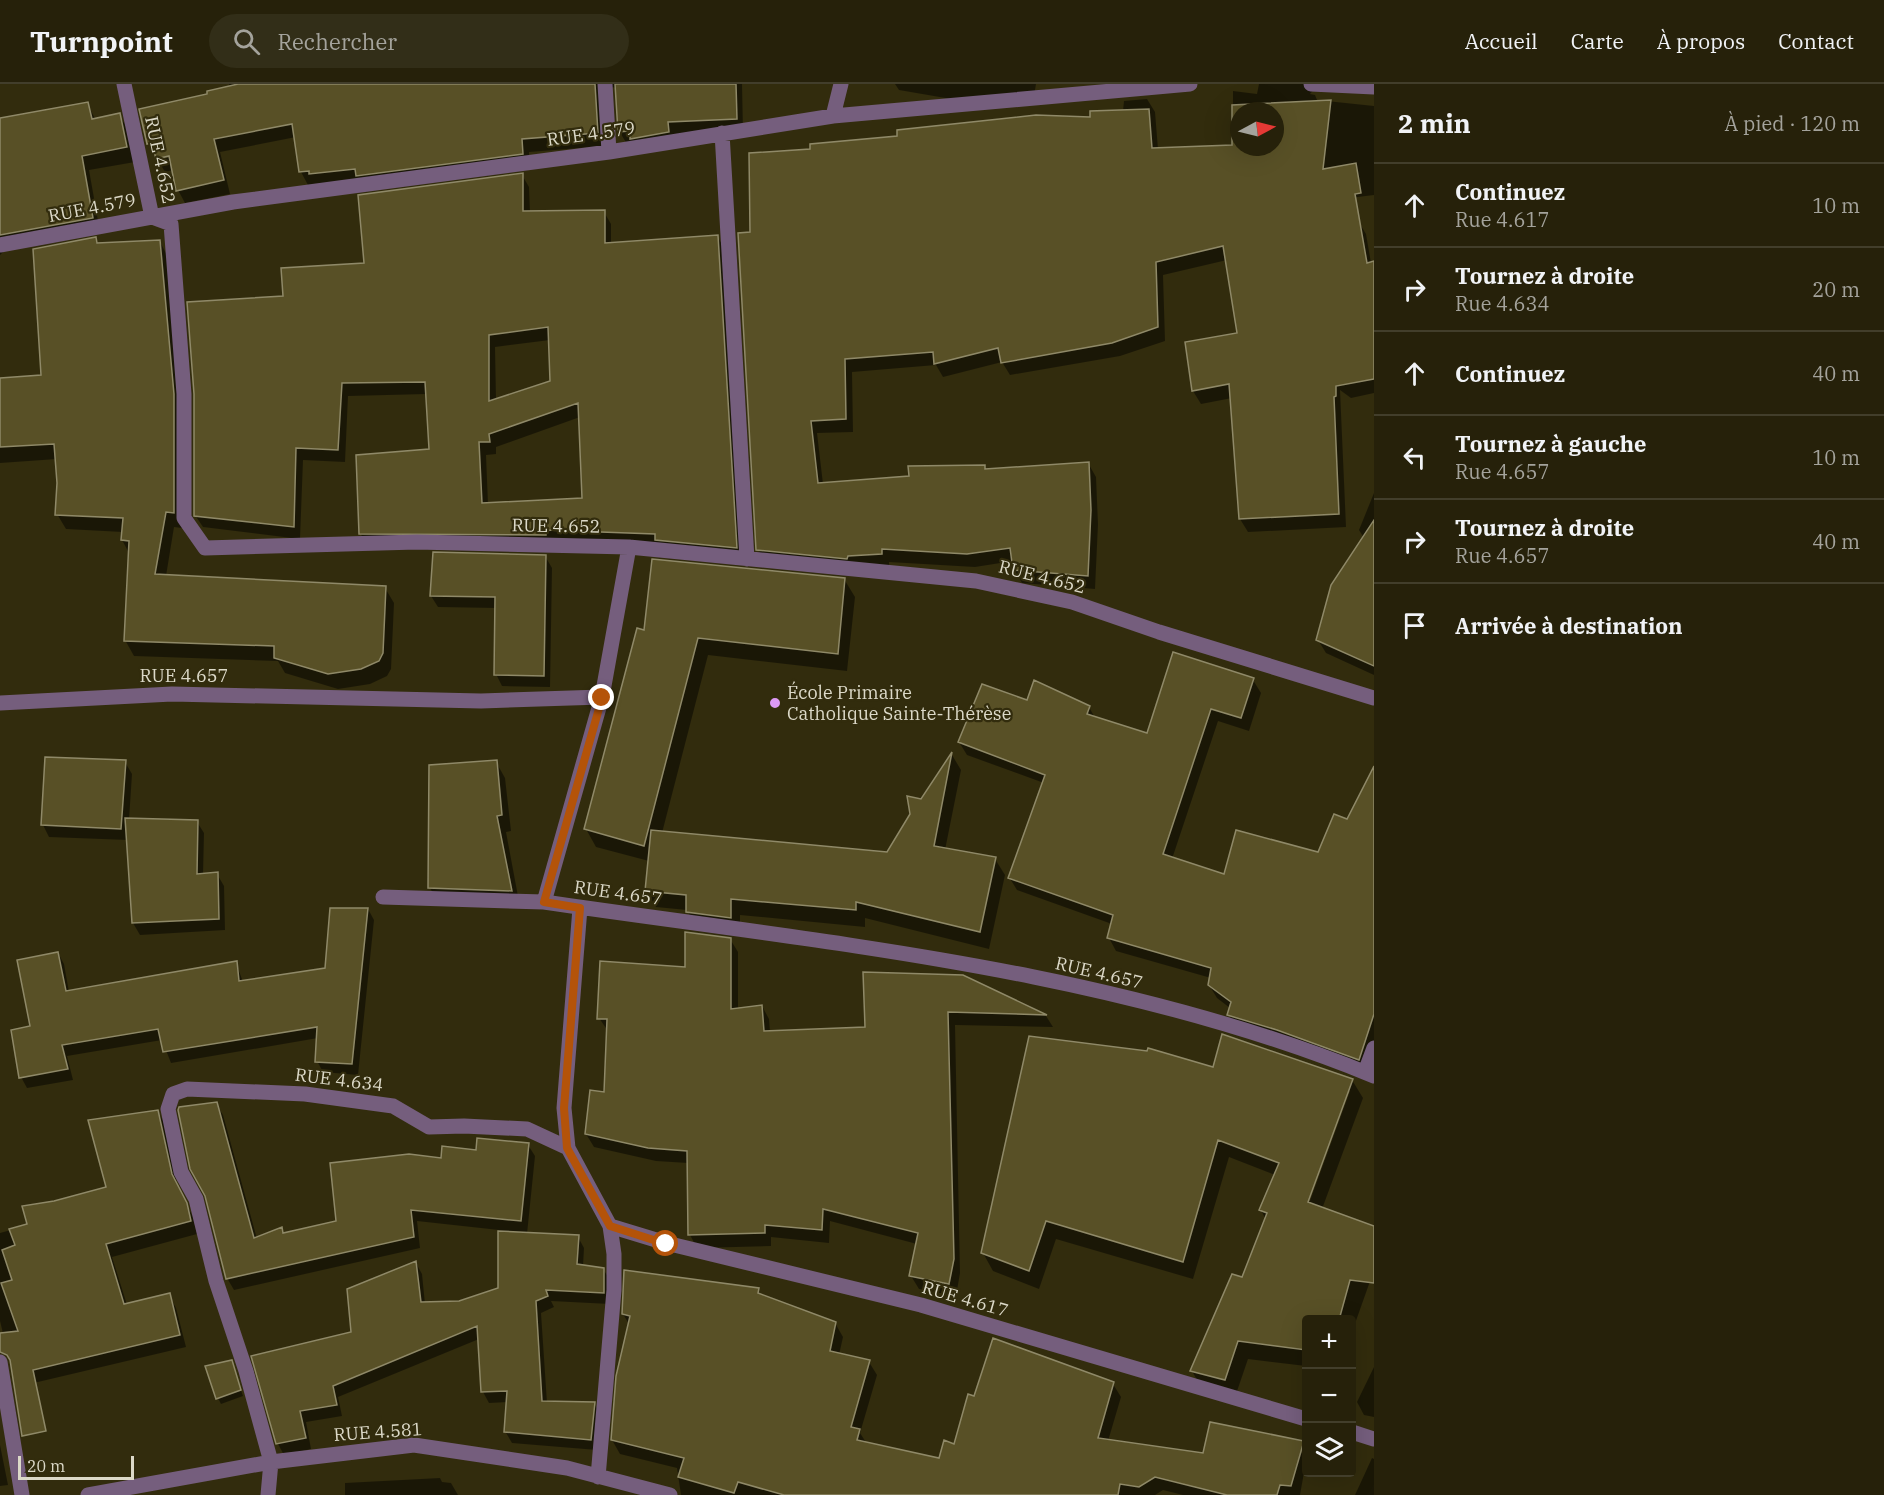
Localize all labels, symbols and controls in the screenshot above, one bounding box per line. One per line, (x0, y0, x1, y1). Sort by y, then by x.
search box (209, 14, 629, 68)
text: Turnpoint (30, 23, 173, 60)
icon: search (230, 25, 263, 58)
text: Rechercher (278, 27, 397, 56)
text: Accueil (1465, 27, 1538, 55)
text: Carte (1571, 27, 1624, 55)
text: À propos (1657, 27, 1745, 55)
text: Contact (1778, 27, 1854, 55)
north arrow (1230, 102, 1284, 156)
text: 2 min (1398, 106, 1471, 140)
text: À pied · 120 m (1725, 110, 1860, 137)
street label: RUE 4.652 (140, 114, 181, 206)
street label: RUE 4.579 (545, 116, 637, 151)
text: Continuez (1455, 177, 1565, 206)
street label: RUE 4.579 (46, 188, 138, 227)
icon: ahead (1398, 189, 1431, 222)
text: 10 m (1812, 192, 1860, 219)
text: Rue 4.617 (1455, 206, 1549, 233)
text: Tournez à droite (1455, 261, 1634, 290)
icon: right (1398, 273, 1431, 306)
text: 20 m (1812, 276, 1860, 303)
text: Rue 4.634 (1455, 290, 1549, 317)
icon: ahead (1398, 357, 1431, 390)
text: Continuez (1455, 359, 1565, 388)
text: 40 m (1812, 360, 1860, 387)
text: Tournez à gauche (1455, 429, 1646, 458)
icon: left (1398, 441, 1431, 474)
text: 10 m (1812, 444, 1860, 471)
text: Rue 4.657 (1455, 458, 1549, 485)
street label: RUE 4.652 (511, 513, 601, 538)
text: Tournez à droite (1455, 513, 1634, 542)
icon: right (1398, 525, 1431, 558)
text: 40 m (1812, 528, 1860, 555)
text: Rue 4.657 (1455, 542, 1549, 569)
street label: RUE 4.652 (996, 555, 1088, 598)
icon: arrive (1398, 609, 1431, 642)
text: Arrivée à destination (1455, 611, 1683, 640)
street label: RUE 4.657 (140, 664, 228, 687)
place label: École Primaire Catholique Sainte-Thérèse (787, 681, 1011, 725)
route end (588, 684, 614, 710)
marker: École Primaire Catholique Sainte-Thérèse (768, 696, 782, 710)
street label: RUE 4.657 (572, 875, 664, 910)
street label: RUE 4.657 (1053, 951, 1145, 994)
street label: RUE 4.634 (294, 1063, 385, 1096)
route start (652, 1230, 678, 1256)
street label: RUE 4.617 (919, 1275, 1011, 1322)
map controls (1302, 1315, 1356, 1477)
button: + (1302, 1315, 1356, 1369)
button: − (1302, 1369, 1356, 1423)
street label: RUE 4.581 (333, 1417, 423, 1446)
button: layers (1302, 1423, 1356, 1477)
scale bar (18, 1453, 134, 1480)
text: 20 m (27, 1456, 65, 1476)

